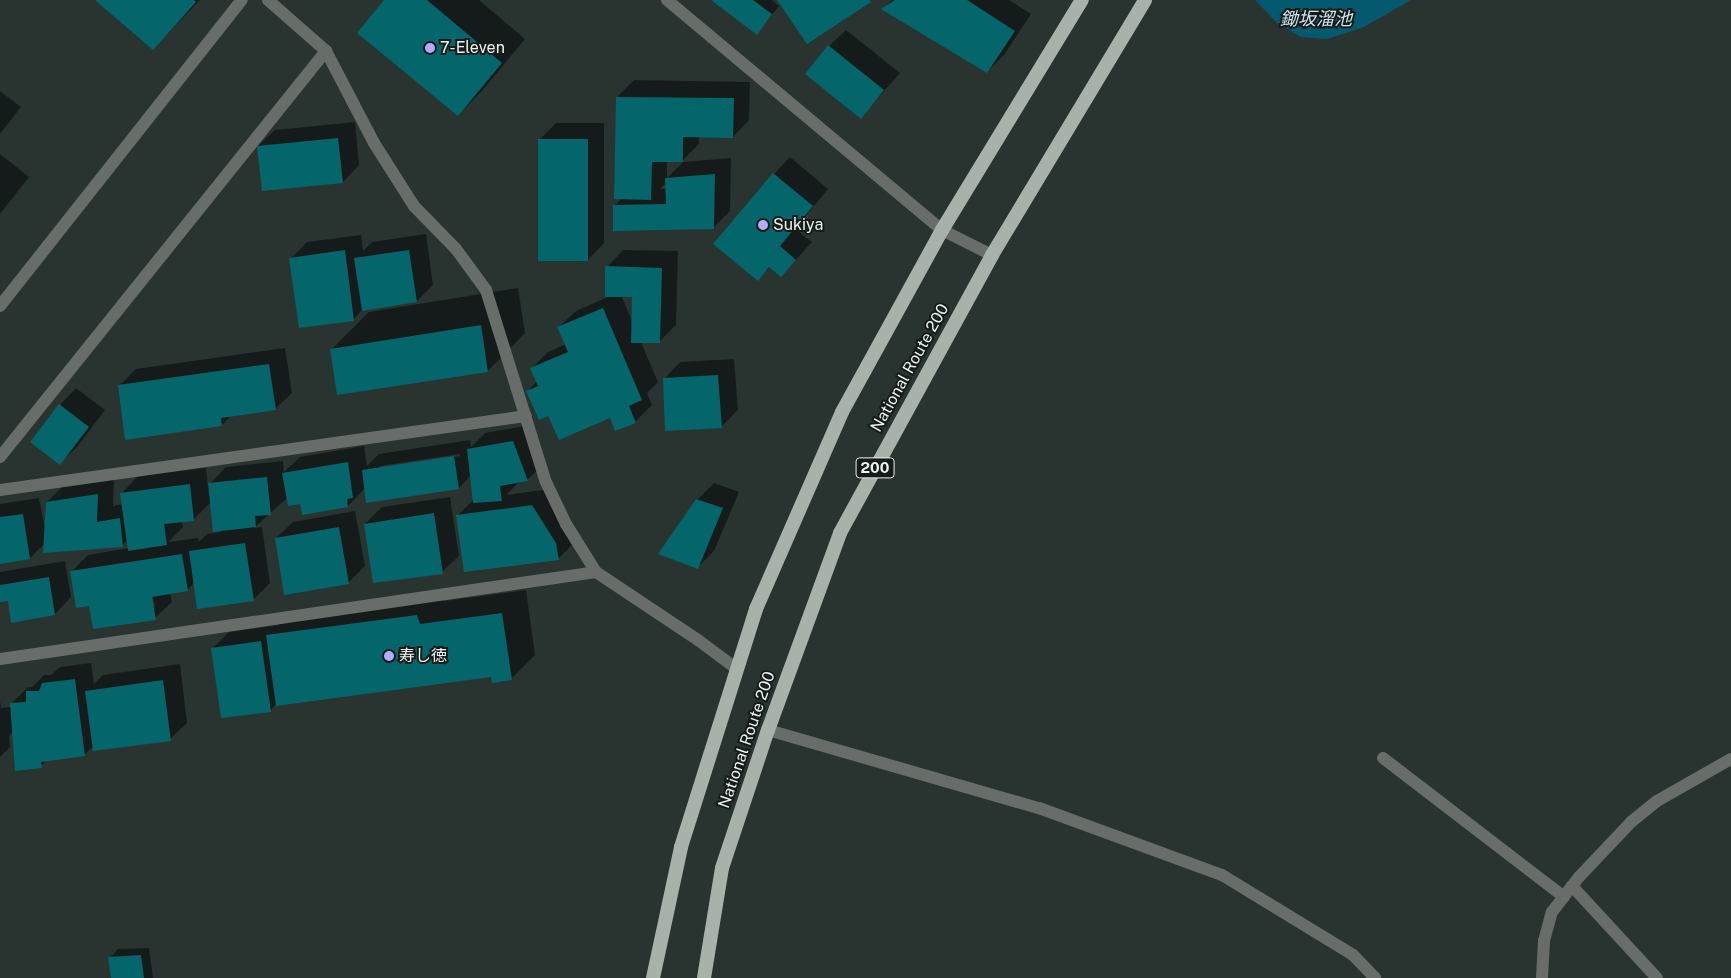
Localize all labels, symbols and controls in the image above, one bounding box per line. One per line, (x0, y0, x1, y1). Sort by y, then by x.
water label: 鋤坂溜池 (1280, 8, 1352, 30)
place label: 7-Eleven (440, 38, 505, 58)
marker: 7-Eleven (424, 42, 436, 54)
place label: Sukiya (773, 215, 823, 235)
marker: Sukiya (757, 219, 769, 231)
street label: National Route 200 (867, 301, 953, 435)
road number: 200 (855, 456, 895, 480)
place label: 寿し徳 (399, 646, 447, 666)
marker: 寿し徳 (383, 650, 395, 662)
street label: National Route 200 (715, 669, 779, 811)

